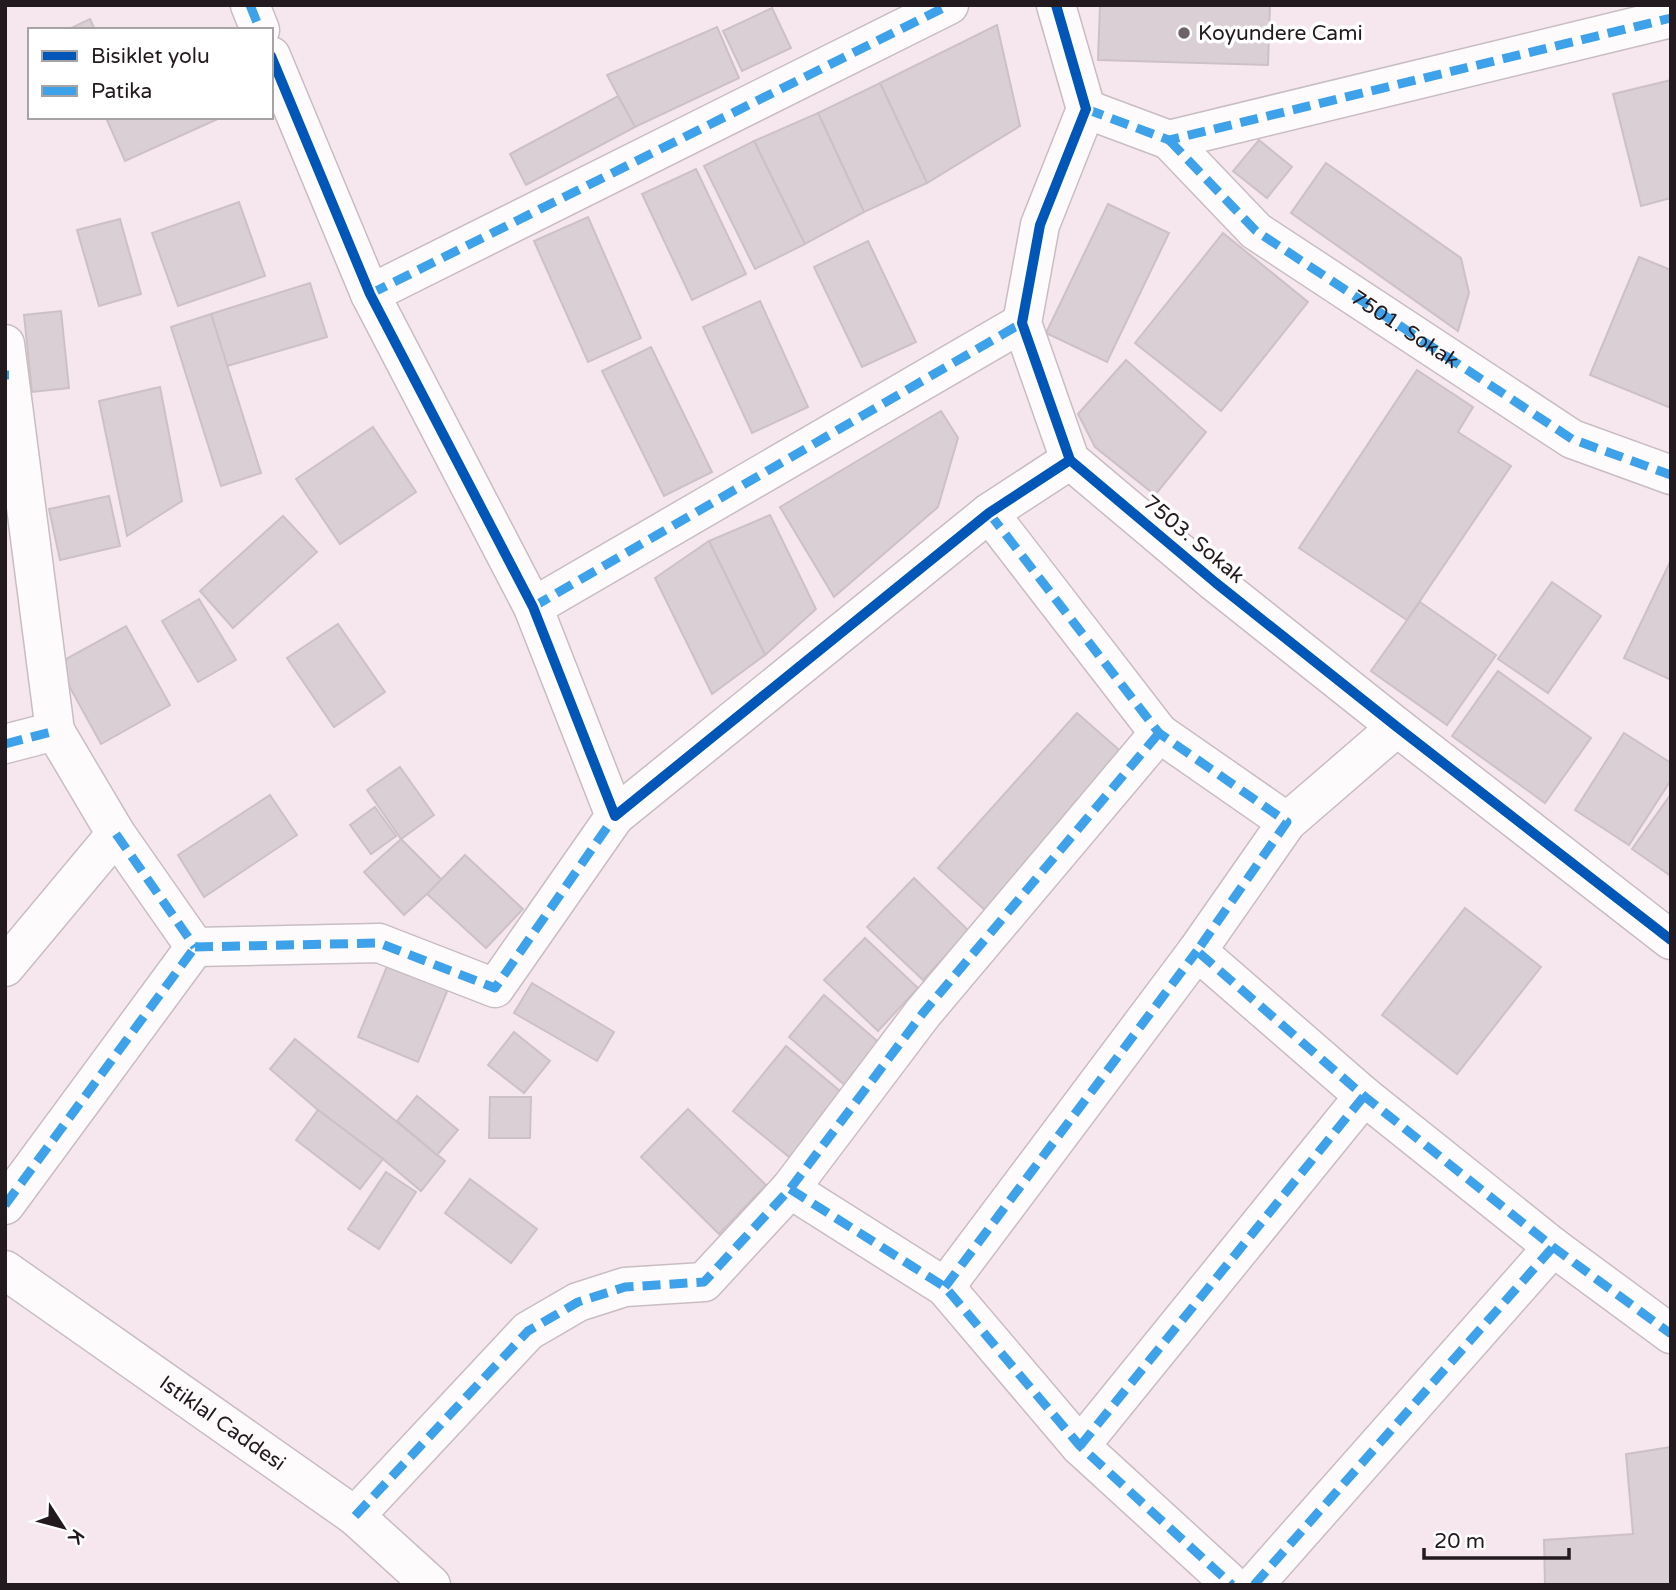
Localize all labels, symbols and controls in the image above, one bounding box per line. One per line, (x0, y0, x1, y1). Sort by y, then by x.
place label: Koyundere Cami (1198, 21, 1363, 46)
marker: Koyundere Cami (1176, 25, 1192, 41)
legend (28, 28, 273, 119)
text: Bisiklet yolu (91, 44, 210, 69)
text: Patika (91, 79, 152, 104)
street label: 7501. Sokak (1346, 285, 1463, 374)
street label: 7503. Sokak (1138, 490, 1249, 589)
street label: Istiklal Caddesi (154, 1370, 290, 1476)
north arrow (28, 1492, 98, 1562)
scale bar (1424, 1516, 1569, 1560)
text: K (63, 1525, 89, 1548)
text: 20 m (1434, 1529, 1485, 1554)

